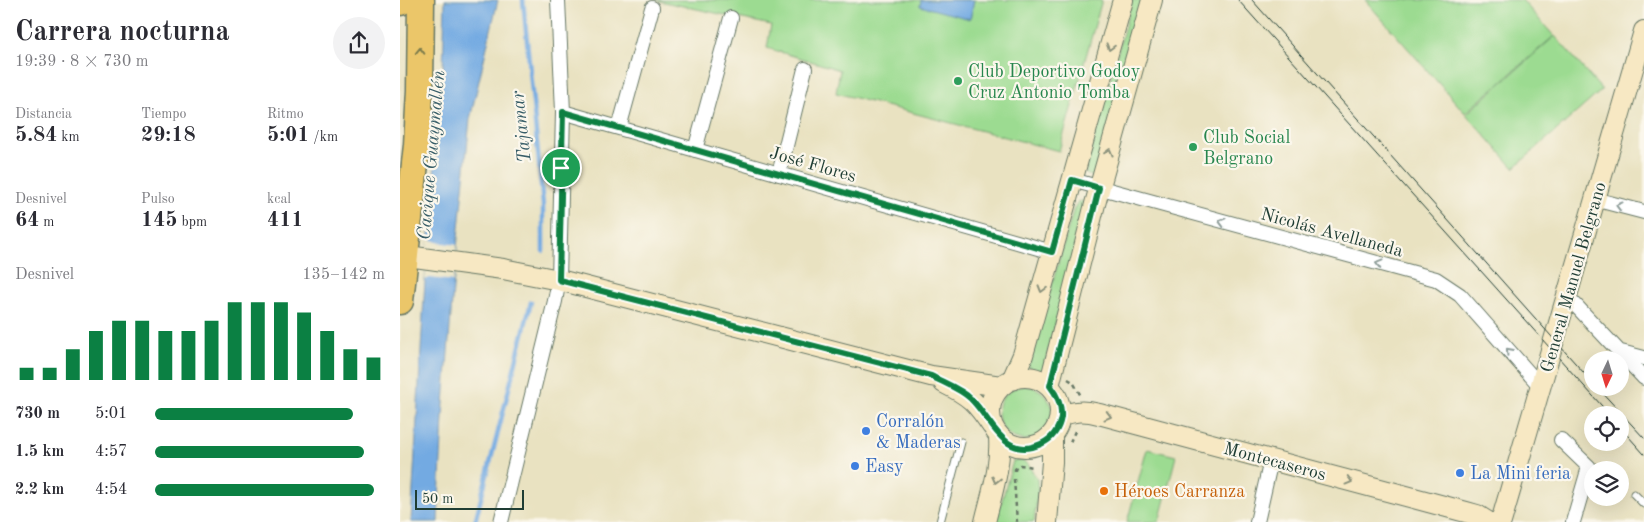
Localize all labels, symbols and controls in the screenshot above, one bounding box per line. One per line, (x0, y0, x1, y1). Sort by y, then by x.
button: share (333, 17, 385, 69)
text: Carrera nocturna (15, 19, 230, 47)
one-way arrow (1105, 43, 1116, 51)
one-way arrow (415, 46, 425, 54)
text: 19:39 · 8 × 730 m (15, 54, 148, 70)
place label: Club Deportivo Godoy Cruz Antonio Tomba (968, 63, 1141, 102)
water label: Cacique Guaymallén (416, 69, 449, 241)
marker: Club Deportivo Godoy Cruz Antonio Tomba (952, 75, 964, 87)
water label: Tajamar (509, 89, 536, 164)
text: Distancia (15, 107, 72, 121)
text: Tiempo (141, 107, 187, 121)
text: Ritmo (267, 107, 304, 121)
text: 5.84 (15, 125, 57, 146)
text: 29:18 (141, 125, 196, 146)
text: 5:01 (267, 125, 309, 146)
place label: Club Social Belgrano (1203, 129, 1290, 168)
text: km (57, 130, 80, 144)
text: /km (309, 130, 338, 144)
marker: Club Social Belgrano (1187, 141, 1199, 153)
street label: José Flores (767, 144, 858, 186)
pin (540, 147, 582, 189)
one-way arrow (1103, 148, 1114, 157)
icon: arrive (547, 154, 575, 182)
street label: General Manuel Belgrano (1538, 180, 1610, 374)
text: Desnivel (15, 192, 67, 206)
text: Pulso (141, 192, 175, 206)
text: kcal (267, 192, 291, 206)
one-way arrow (1616, 201, 1624, 211)
street label: Nicolás Avellaneda (1259, 205, 1405, 261)
text: 64 (15, 210, 39, 231)
text: 145 (141, 210, 178, 231)
text: 411 (267, 210, 304, 231)
text: m (39, 215, 54, 229)
text: bpm (178, 215, 207, 229)
one-way arrow (1218, 217, 1226, 227)
one-way arrow (1375, 259, 1383, 269)
text: Desnivel (15, 267, 74, 283)
text: 135–142 m (302, 267, 385, 283)
one-way arrow (1037, 284, 1047, 292)
one-way arrow (1506, 348, 1515, 357)
north arrow (1584, 351, 1629, 396)
map controls (1584, 351, 1629, 506)
text: 730 m (15, 406, 60, 422)
text: 5:01 (95, 406, 127, 422)
button: locate (1584, 406, 1629, 451)
one-way arrow (1103, 410, 1112, 421)
place label: Corralón & Maderas (876, 413, 961, 452)
marker: Corralón & Maderas (860, 425, 872, 437)
street label: Montecaseros (1222, 440, 1328, 484)
text: 1.5 km (15, 444, 64, 460)
text: 4:57 (95, 444, 127, 460)
place label: Easy (865, 458, 904, 476)
marker: Easy (849, 460, 861, 472)
button: layers (1584, 461, 1629, 506)
place label: La Mini feria (1470, 465, 1571, 483)
marker: La Mini feria (1454, 467, 1466, 479)
one-way arrow (991, 475, 1002, 484)
one-way arrow (1345, 475, 1354, 486)
text: 2.2 km (15, 482, 64, 498)
text: 4:54 (95, 482, 127, 498)
place label: Héroes Carranza (1114, 483, 1245, 501)
marker: Héroes Carranza (1098, 485, 1110, 497)
scale bar (415, 487, 524, 510)
text: 50 m (422, 492, 453, 506)

